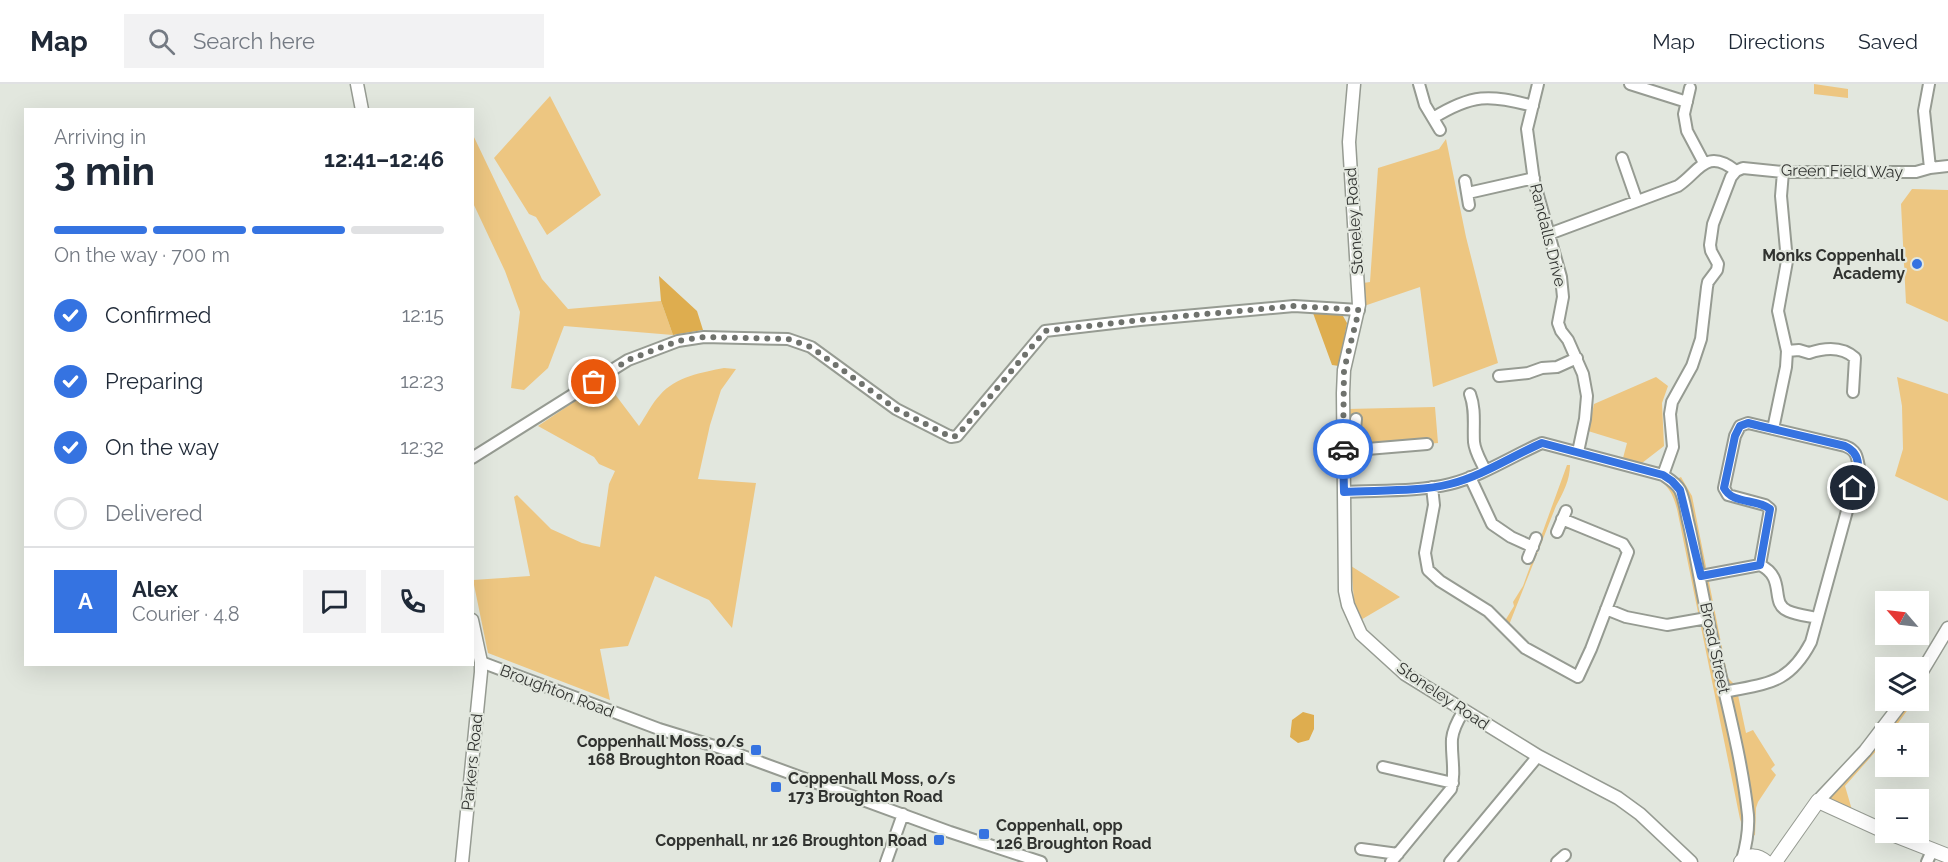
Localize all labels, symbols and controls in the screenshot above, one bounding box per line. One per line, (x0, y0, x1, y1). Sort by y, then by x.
search box (124, 14, 544, 68)
text: Map (30, 25, 88, 58)
icon: search (145, 25, 178, 58)
text: Search here (193, 28, 315, 54)
text: Map (1652, 29, 1695, 54)
text: Directions (1728, 29, 1825, 54)
text: Saved (1858, 29, 1918, 54)
text: Arriving in (54, 125, 146, 149)
text: 12:41–12:46 (324, 146, 444, 172)
text: 3 min (54, 148, 155, 194)
street label: Green Field Way (1781, 160, 1904, 182)
street label: Stoneley Road (1341, 167, 1367, 275)
street label: Randalls Drive (1526, 181, 1570, 289)
text: On the way · 700 m (54, 243, 230, 267)
place label: Monks Coppenhall Academy (1762, 246, 1906, 283)
marker: Monks Coppenhall Academy (1910, 257, 1924, 271)
icon: check (54, 299, 87, 332)
text: Confirmed (105, 302, 212, 328)
text: 12:15 (402, 303, 444, 327)
pin (568, 356, 619, 407)
icon: check (54, 365, 87, 398)
icon: bag (577, 365, 610, 398)
text: Preparing (105, 368, 203, 394)
text: 12:23 (400, 369, 444, 393)
courier (1313, 419, 1373, 479)
icon: check (54, 431, 87, 464)
icon: car (1327, 433, 1360, 466)
text: On the way (105, 434, 219, 460)
text: 12:32 (400, 435, 444, 459)
pin (1827, 462, 1878, 513)
icon: home (1836, 471, 1869, 504)
text: Delivered (105, 500, 203, 526)
button: chat (303, 570, 366, 633)
button: phone (381, 570, 444, 633)
text: Alex (132, 576, 178, 602)
text: A (78, 588, 93, 614)
north arrow (1875, 591, 1929, 645)
map controls (1875, 591, 1929, 843)
street label: Broad Street (1696, 601, 1734, 696)
text: Courier · 4.8 (132, 602, 240, 626)
button: layers (1875, 657, 1929, 711)
street label: Stoneley Road (1393, 658, 1493, 734)
street label: Broughton Road (497, 661, 617, 722)
street label: Parkers Road (457, 713, 487, 811)
button: + (1875, 723, 1929, 777)
place label: Coppenhall Moss, o/s 168 Broughton Road (577, 732, 744, 769)
marker: Coppenhall Moss, o/s 168 Broughton Road (749, 743, 763, 757)
place label: Coppenhall Moss, o/s 173 Broughton Road (788, 769, 955, 806)
marker: Coppenhall Moss, o/s 173 Broughton Road (769, 780, 783, 794)
button: − (1875, 789, 1929, 843)
place label: Coppenhall, opp 126 Broughton Road (996, 816, 1152, 853)
marker: Coppenhall, opp 126 Broughton Road (977, 827, 991, 841)
place label: Coppenhall, nr 126 Broughton Road (655, 831, 927, 850)
marker: Coppenhall, nr 126 Broughton Road (932, 833, 946, 847)

